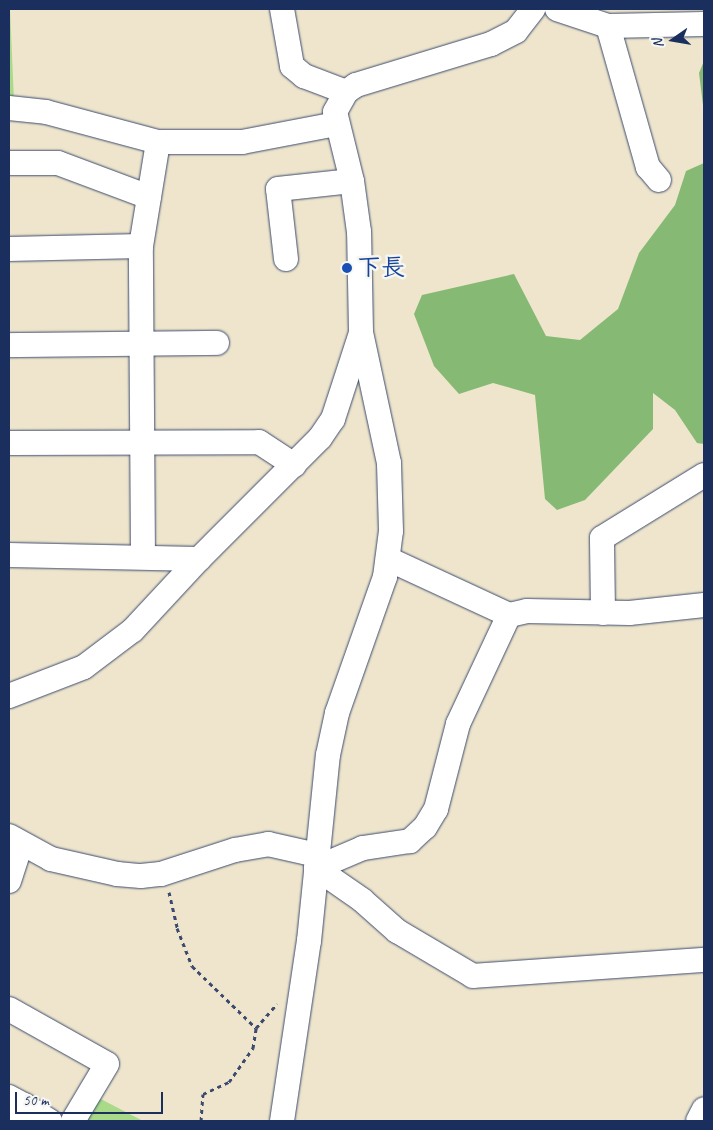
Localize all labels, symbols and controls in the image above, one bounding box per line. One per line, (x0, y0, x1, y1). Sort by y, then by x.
north arrow (648, 15, 698, 65)
text: N (649, 37, 667, 50)
place label: 下長 (357, 254, 405, 282)
marker: 下長 (341, 262, 353, 274)
scale bar (18, 1082, 165, 1114)
text: 50 m (23, 1091, 49, 1110)

